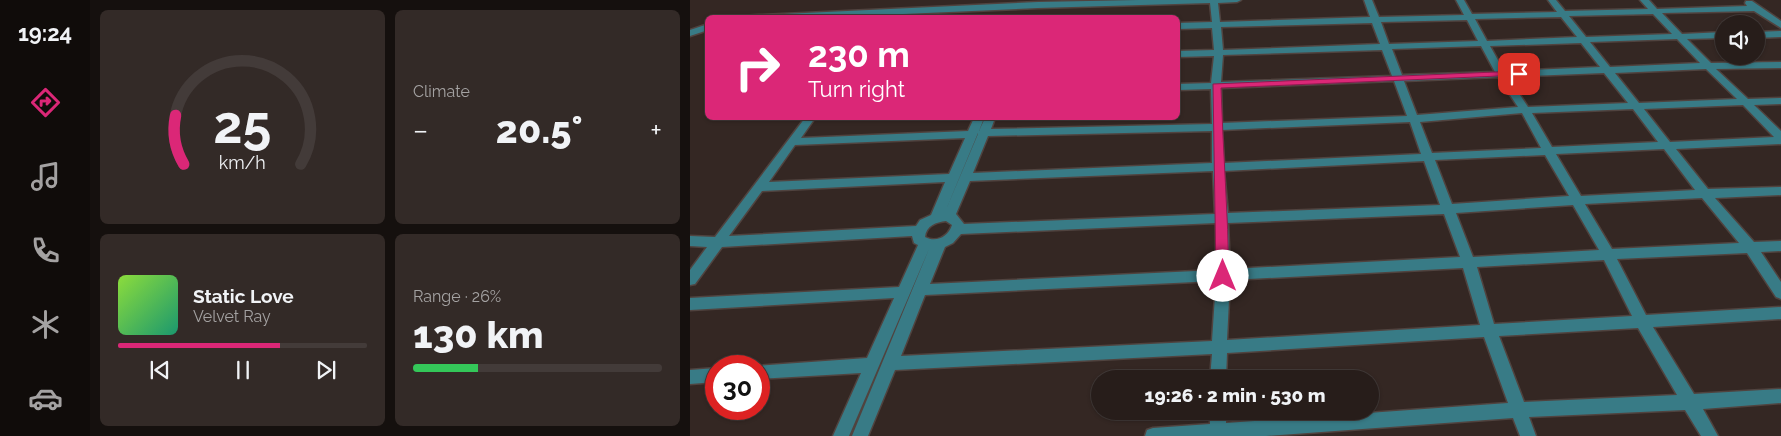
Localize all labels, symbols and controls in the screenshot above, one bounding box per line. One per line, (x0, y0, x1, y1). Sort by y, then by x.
map controls (1715, 15, 1765, 65)
button: sound (1715, 15, 1765, 65)
text: 19:24 (18, 20, 72, 46)
text: 230 m (808, 34, 910, 75)
icon: right (725, 35, 790, 100)
pin (1498, 53, 1540, 95)
icon: arrive (1505, 60, 1533, 88)
text: Turn right (808, 76, 905, 102)
text: Climate (413, 82, 470, 101)
icon: directions (28, 85, 63, 120)
text: 25 (213, 94, 272, 155)
text: 20.5° (496, 107, 583, 152)
text: − (413, 114, 428, 147)
text: + (650, 114, 662, 147)
text: km/h (219, 152, 266, 173)
icon: music (28, 159, 63, 194)
icon: phone (28, 233, 63, 268)
position arrow (1196, 249, 1248, 301)
text: Static Love (193, 285, 294, 307)
text: Range · 26% (413, 287, 501, 306)
icon: climate (28, 307, 63, 342)
text: Velvet Ray (193, 307, 271, 326)
text: 130 km (413, 312, 544, 357)
speed limit sign: 30 (705, 355, 770, 420)
icon: previous (146, 356, 174, 384)
icon: pause (229, 356, 257, 384)
icon: next (312, 356, 340, 384)
icon: car (28, 381, 63, 416)
text: 19:26 · 2 min · 530 m (1145, 384, 1325, 406)

